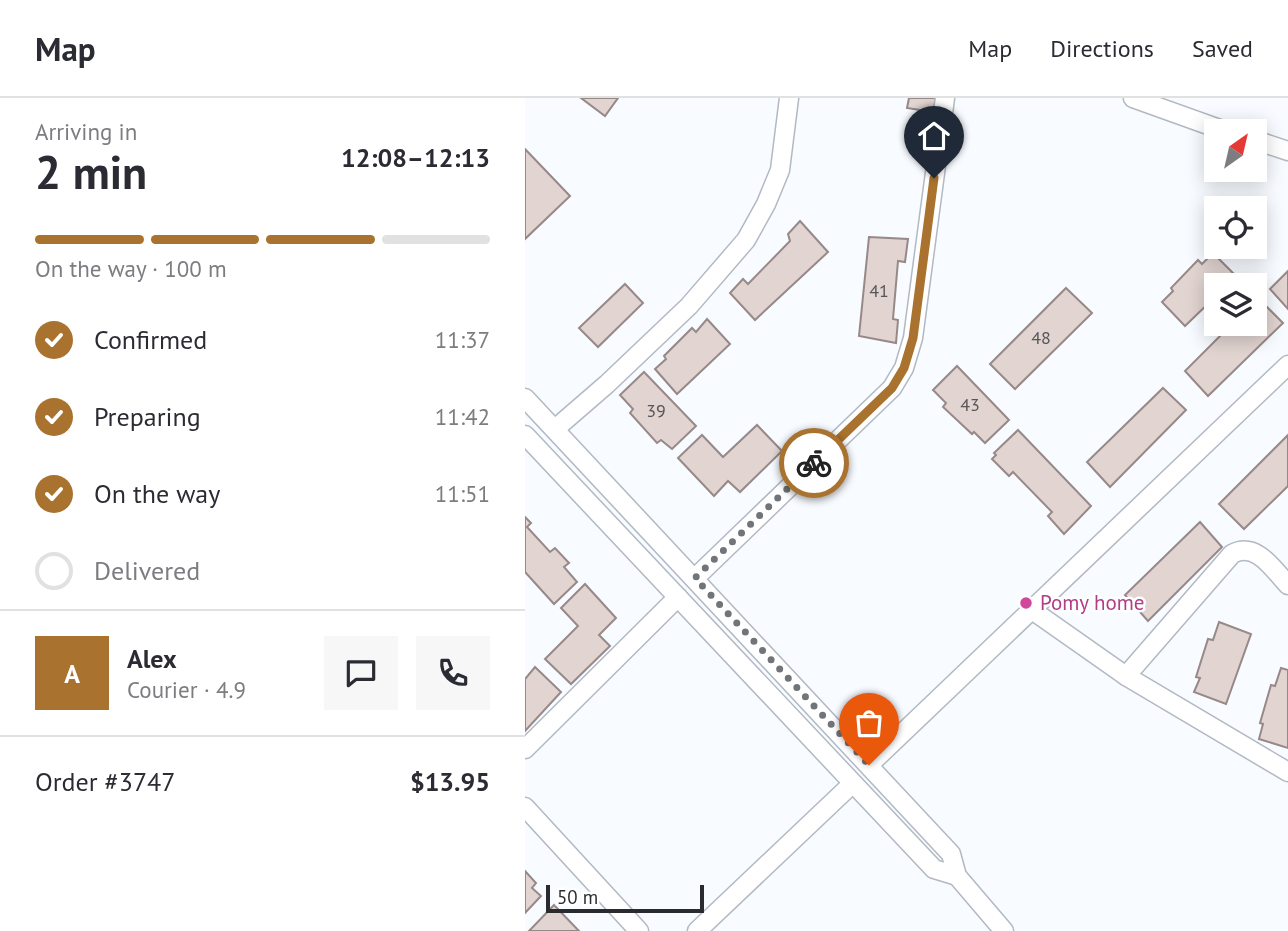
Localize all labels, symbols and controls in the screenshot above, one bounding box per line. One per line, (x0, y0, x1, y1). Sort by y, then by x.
text: Map (35, 27, 96, 70)
text: Map (968, 33, 1012, 64)
text: Directions (1050, 33, 1154, 64)
text: Saved (1192, 33, 1253, 64)
pin (904, 106, 964, 178)
text: Arriving in (35, 117, 137, 146)
icon: home (915, 117, 953, 155)
north arrow (1204, 119, 1267, 182)
map controls (1204, 119, 1267, 336)
text: 12:08–12:13 (341, 141, 490, 174)
text: 2 min (35, 142, 147, 202)
button: locate (1204, 196, 1267, 259)
text: On the way · 100 m (35, 254, 227, 283)
button: layers (1204, 273, 1267, 336)
house number: 41 (869, 279, 889, 302)
icon: check (35, 321, 73, 359)
text: Confirmed (94, 323, 207, 356)
text: 11:37 (435, 325, 490, 354)
house number: 48 (1031, 326, 1051, 349)
house number: 43 (960, 393, 980, 416)
icon: check (35, 398, 73, 436)
house number: 39 (646, 399, 666, 422)
text: Preparing (94, 400, 201, 433)
text: 11:42 (435, 402, 490, 431)
courier (779, 428, 849, 498)
icon: bike (795, 444, 833, 482)
icon: check (35, 475, 73, 513)
text: On the way (94, 477, 220, 510)
text: 11:51 (435, 479, 490, 508)
text: Delivered (94, 554, 200, 587)
place label: Pomy home (1040, 589, 1144, 616)
marker: Pomy home (1018, 595, 1034, 611)
button: chat (324, 636, 398, 710)
button: phone (416, 636, 490, 710)
text: Alex (127, 642, 177, 675)
text: A (64, 657, 80, 690)
text: Courier · 4.9 (127, 675, 246, 704)
pin (839, 693, 899, 765)
icon: bag (850, 704, 888, 742)
text: Order #3747 (35, 765, 175, 798)
text: $13.95 (410, 765, 490, 798)
scale bar (546, 882, 703, 914)
text: 50 m (557, 885, 598, 909)

